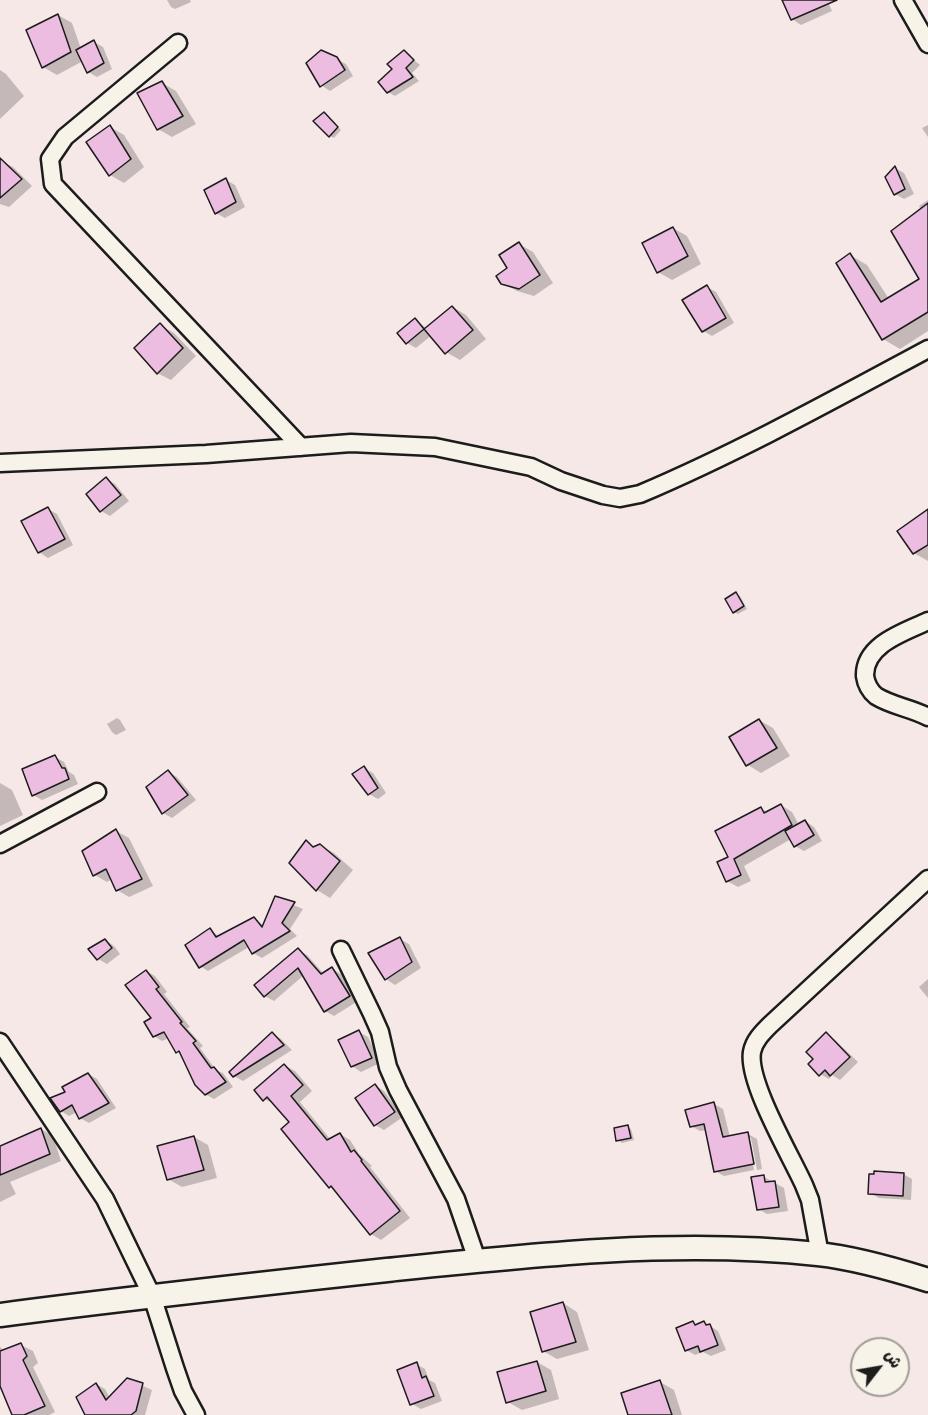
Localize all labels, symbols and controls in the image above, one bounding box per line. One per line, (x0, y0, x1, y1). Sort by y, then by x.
north arrow (850, 1337, 910, 1397)
text: ش (880, 1346, 908, 1372)

